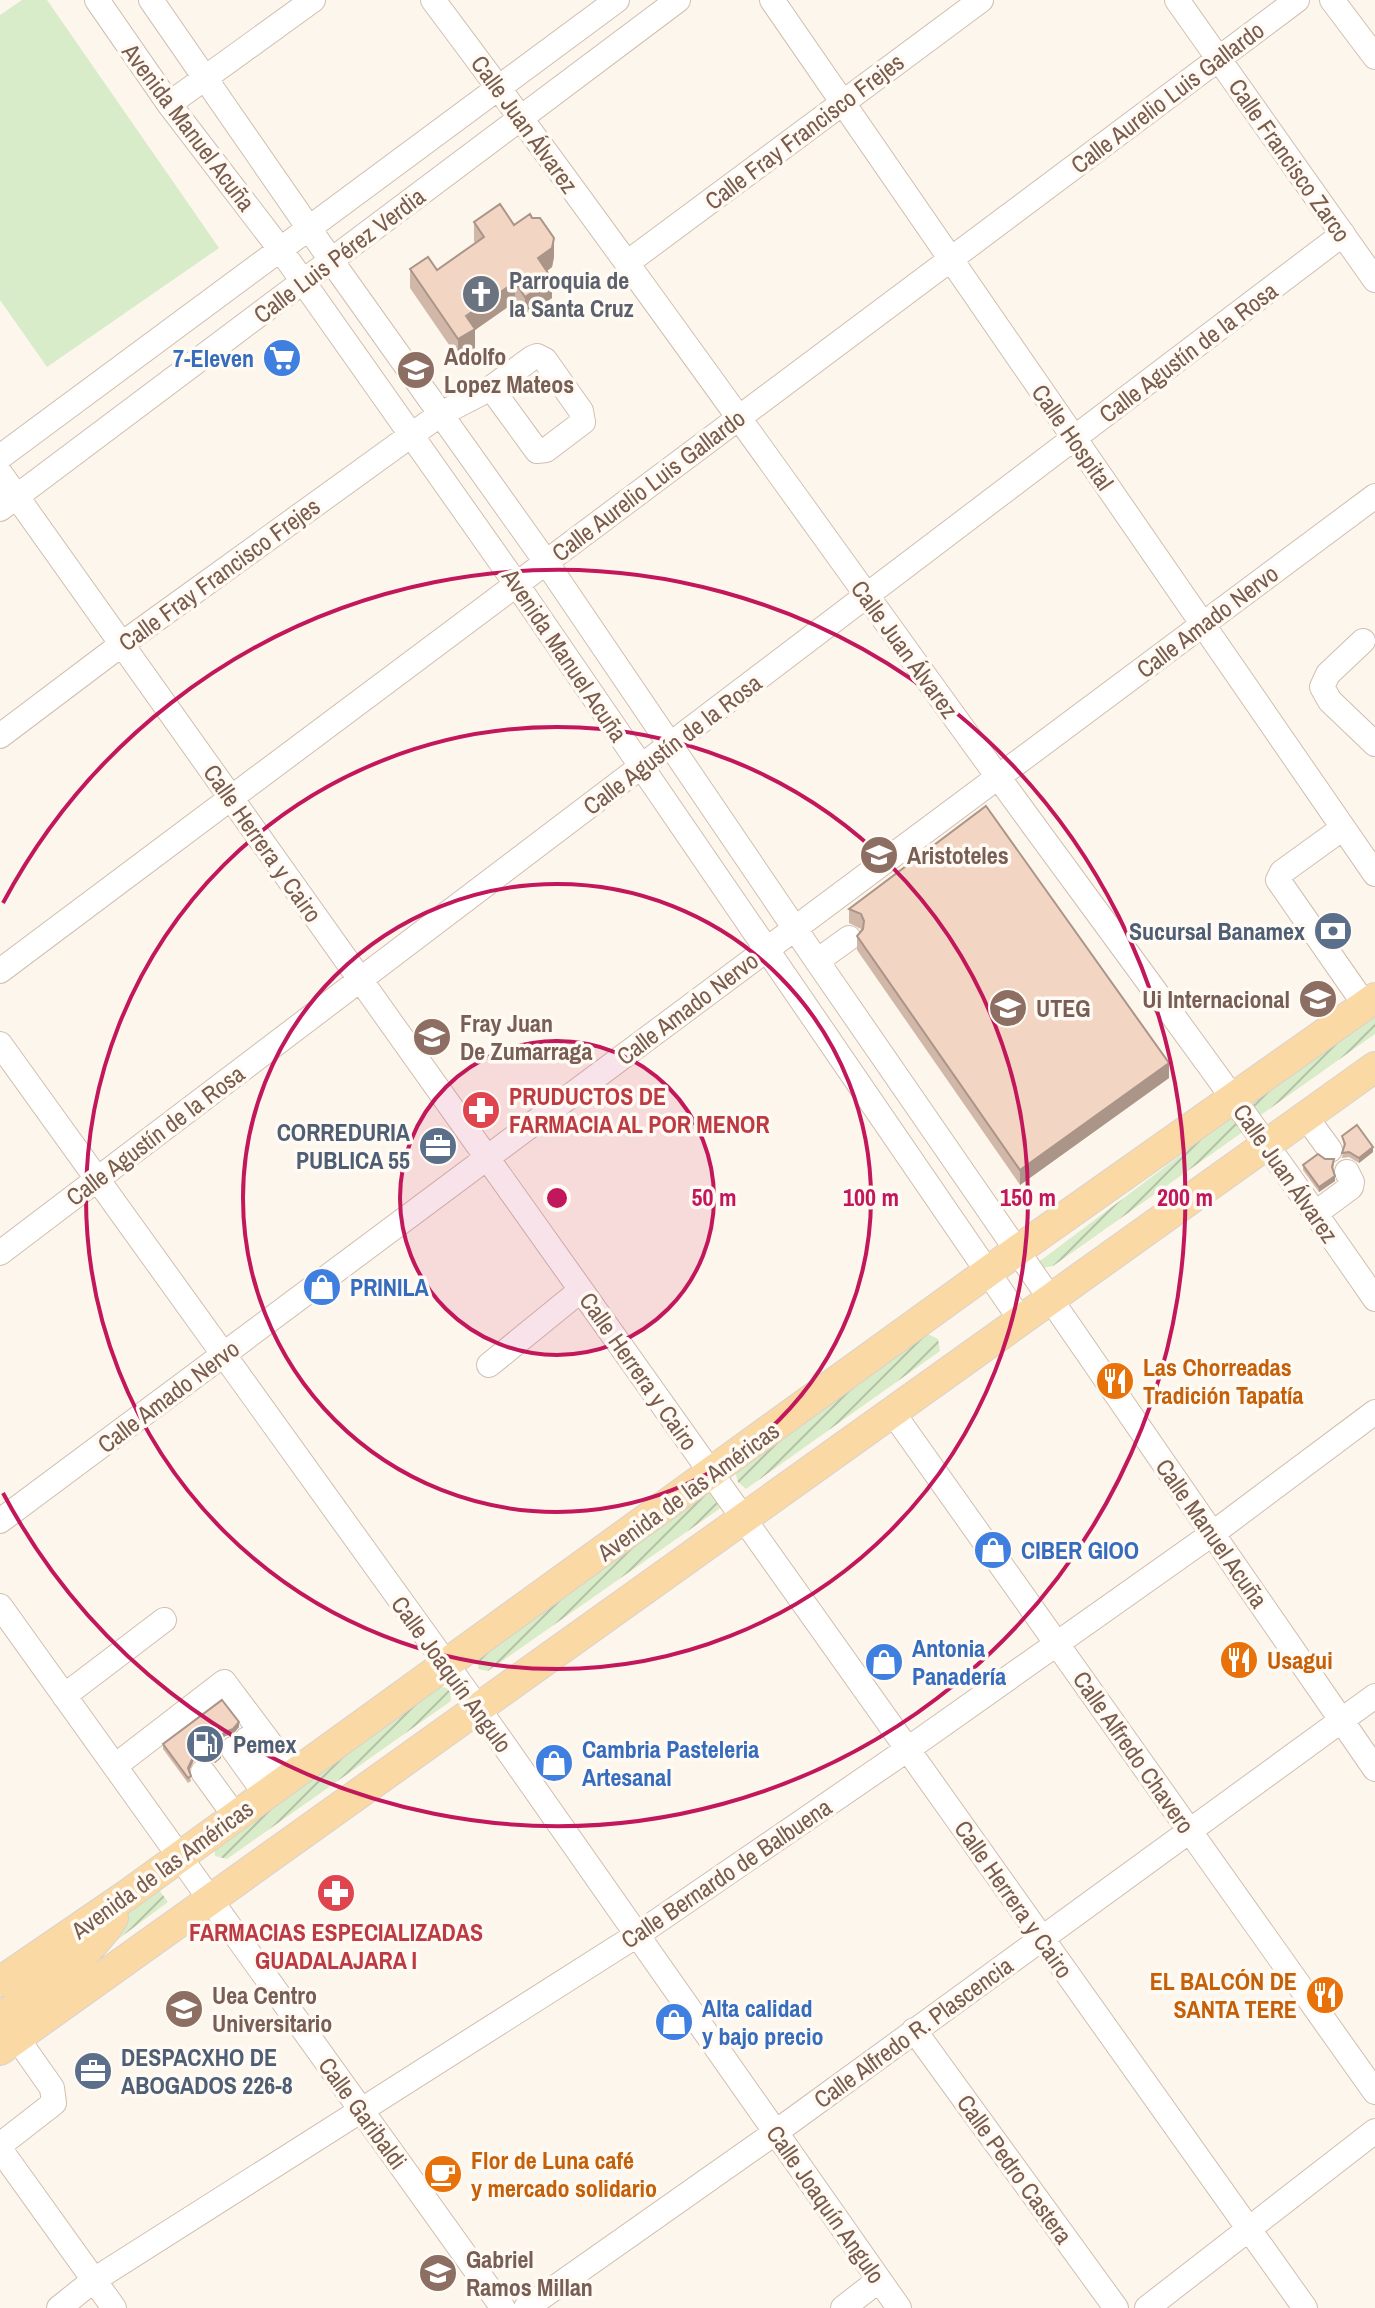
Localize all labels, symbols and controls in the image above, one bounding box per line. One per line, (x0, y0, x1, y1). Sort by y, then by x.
street label: Calle Aurelio Luis Gallardo (1064, 14, 1270, 180)
street label: Avenida Manuel Acuña (115, 36, 263, 217)
street label: Calle Fray Francisco Frejes (698, 45, 910, 217)
street label: Calle Juan Álvarez (464, 49, 586, 199)
street label: Calle Francisco Zarco (1222, 72, 1358, 248)
street label: Calle Luis Pérez Verdia (247, 180, 431, 330)
place label: Parroquia de la Santa Cruz (509, 264, 634, 324)
church icon: Parroquia de la Santa Cruz (460, 273, 502, 315)
street label: Calle Agustín de la Rosa (1092, 274, 1284, 430)
supermarket icon: 7-Eleven (261, 337, 303, 379)
place label: Adolfo Lopez Mateos (444, 340, 574, 400)
place label: 7-Eleven (173, 342, 254, 374)
school or university icon: Adolfo Lopez Mateos (395, 349, 437, 391)
street label: Calle Hospital (1025, 378, 1121, 496)
street label: Calle Aurelio Luis Gallardo (545, 402, 751, 568)
street label: Calle Fray Francisco Frejes (112, 490, 326, 658)
street label: Calle Amado Nervo (1130, 557, 1284, 685)
street label: Avenida Manuel Acuña (495, 561, 635, 748)
street label: Calle Juan Álvarez (844, 574, 966, 724)
street label: Calle Agustín de la Rosa (576, 666, 768, 822)
street label: Calle Herrera y Cairo (197, 758, 329, 928)
school or university icon: Aristoteles (858, 834, 900, 876)
place label: Aristoteles (907, 839, 1009, 871)
bank icon: Sucursal Banamex (1312, 910, 1354, 952)
place label: Sucursal Banamex (1129, 915, 1305, 947)
street label: Calle Amado Nervo (610, 944, 764, 1072)
school or university icon: Ui Internacional (1297, 978, 1339, 1020)
place label: Ui Internacional (1142, 983, 1290, 1015)
school or university icon: UTEG (987, 987, 1029, 1029)
place label: UTEG (1036, 992, 1091, 1024)
place label: Fray Juan De Zumarraga (460, 1007, 592, 1067)
school or university icon: Fray Juan De Zumarraga (411, 1016, 453, 1058)
street label: Calle Agustín de la Rosa (59, 1057, 251, 1213)
place label: PRUDUCTOS DE FARMACIA AL POR MENOR (509, 1080, 770, 1140)
pharmacy icon: PRUDUCTOS DE FARMACIA AL POR MENOR (460, 1089, 502, 1131)
street label: Calle Juan Álvarez (1226, 1097, 1346, 1249)
place label: CORREDURIA PUBLICA 55 (277, 1116, 411, 1176)
office icon: CORREDURIA PUBLICA 55 (417, 1125, 459, 1167)
text: 50 m (692, 1181, 736, 1213)
text: 100 m (843, 1181, 899, 1213)
text: 150 m (1000, 1181, 1056, 1213)
text: 200 m (1157, 1181, 1213, 1213)
centre of rings (543, 1184, 571, 1212)
shop icon: PRINILA (301, 1266, 343, 1308)
place label: PRINILA (350, 1271, 430, 1303)
street label: Calle Herrera y Cairo (573, 1286, 705, 1456)
street label: Calle Amado Nervo (91, 1332, 245, 1460)
place label: Las Chorreadas Tradición Tapatía (1143, 1351, 1303, 1411)
restaurant icon: Las Chorreadas Tradición Tapatía (1094, 1360, 1136, 1402)
street label: Avenida de las Américas (590, 1414, 785, 1568)
street label: Calle Manuel Acuña (1149, 1452, 1275, 1614)
shop icon: CIBER GIOO (972, 1529, 1014, 1571)
place label: CIBER GIOO (1021, 1534, 1139, 1566)
street label: Calle Joaquín Angulo (384, 1589, 520, 1759)
place label: Antonia Panadería (912, 1632, 1006, 1692)
restaurant icon: Usagui (1218, 1639, 1260, 1681)
shop icon: Antonia Panadería (863, 1641, 905, 1683)
place label: Usagui (1267, 1644, 1333, 1676)
street label: Calle Alfredo Chavero (1066, 1664, 1202, 1840)
fuel station icon: Pemex (184, 1723, 226, 1765)
place label: Pemex (233, 1728, 297, 1760)
place label: Cambria Pasteleria Artesanal (582, 1733, 759, 1793)
shop icon: Cambria Pasteleria Artesanal (533, 1742, 575, 1784)
street label: Calle Bernardo de Balbuena (615, 1791, 837, 1955)
street label: Avenida de las Américas (64, 1792, 259, 1946)
street label: Calle Herrera y Cairo (948, 1814, 1080, 1984)
pharmacy icon: FARMACIAS ESPECIALIZADAS GUADALAJARA I (315, 1872, 357, 1914)
place label: FARMACIAS ESPECIALIZADAS GUADALAJARA I (189, 1916, 483, 1976)
street label: Calle Alfredo R. Plascencia (807, 1949, 1019, 2115)
place label: EL BALCÓN DE SANTA TERE (1150, 1965, 1297, 2025)
restaurant icon: EL BALCÓN DE SANTA TERE (1304, 1974, 1346, 2016)
place label: Uea Centro Universitario (212, 1979, 332, 2039)
school or university icon: Uea Centro Universitario (163, 1988, 205, 2030)
place label: Alta calidad y bajo precio (702, 1992, 823, 2052)
shop icon: Alta calidad y bajo precio (653, 2001, 695, 2043)
place label: DESPACXHO DE ABOGADOS 226-8 (121, 2041, 293, 2101)
office icon: DESPACXHO DE ABOGADOS 226-8 (72, 2050, 114, 2092)
street label: Calle Garibaldi (311, 2050, 415, 2176)
street label: Calle Pedro Castera (950, 2088, 1080, 2250)
street label: Calle Joaquín Angulo (760, 2119, 892, 2289)
place label: Flor de Luna café y mercado solidario (471, 2144, 657, 2204)
cafe icon: Flor de Luna café y mercado solidario (422, 2153, 464, 2195)
place label: Gabriel Ramos Millan (466, 2243, 593, 2303)
school or university icon: Gabriel Ramos Millan (417, 2252, 459, 2294)

